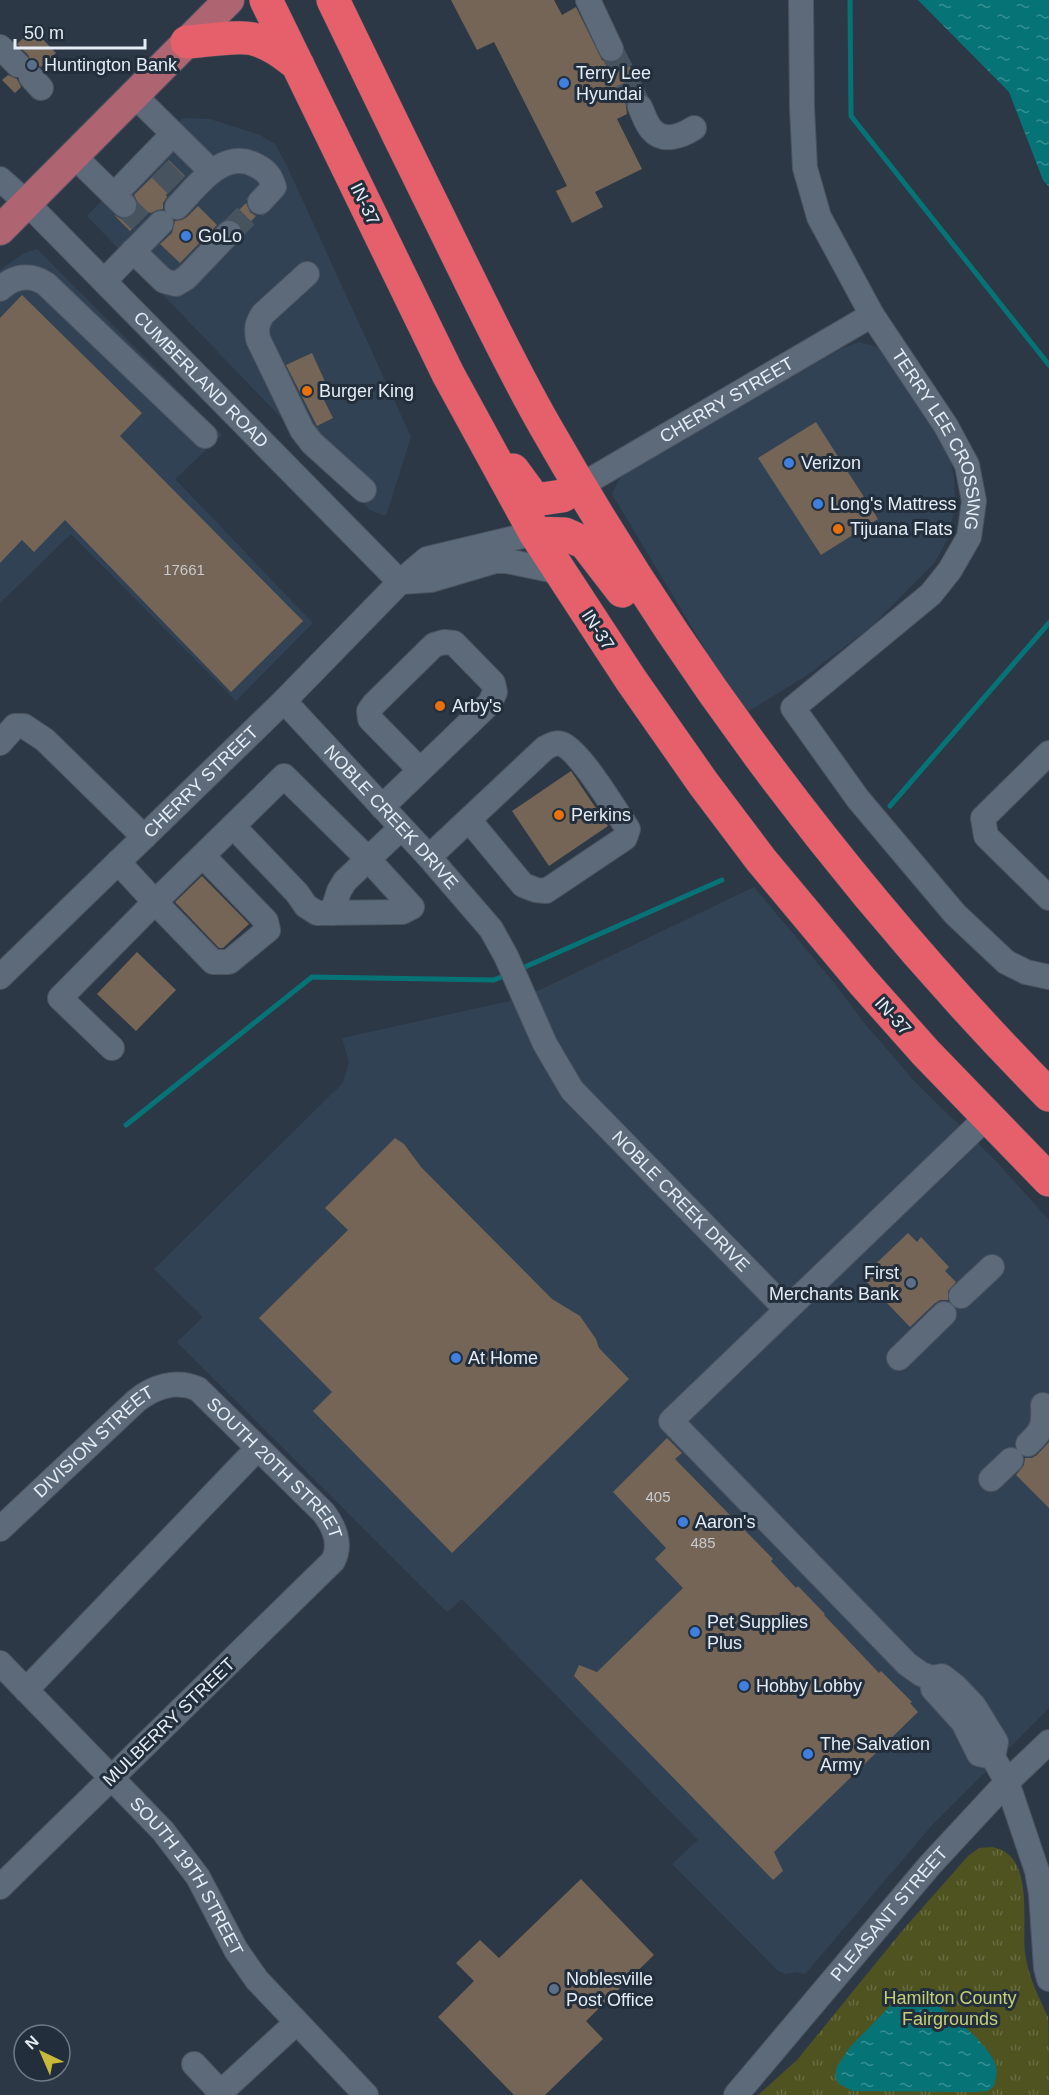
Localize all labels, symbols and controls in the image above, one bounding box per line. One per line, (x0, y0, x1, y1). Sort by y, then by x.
scale bar (15, 12, 146, 50)
text: 50 m (24, 23, 64, 43)
place label: Huntington Bank (44, 55, 178, 75)
marker: Huntington Bank (25, 58, 39, 72)
place label: Terry Lee Hyundai (576, 63, 651, 104)
marker: Terry Lee Hyundai (557, 76, 571, 90)
street label: IN-37 (346, 180, 384, 228)
place label: GoLo (198, 226, 242, 246)
marker: GoLo (179, 229, 193, 243)
street label: CUMBERLAND ROAD (130, 307, 272, 452)
street label: TERRY LEE CROSSING (888, 345, 984, 532)
street label: CHERRY STREET (656, 353, 797, 447)
place label: Burger King (319, 381, 414, 401)
marker: Burger King (300, 384, 314, 398)
place label: Verizon (801, 453, 861, 473)
marker: Verizon (782, 456, 796, 470)
place label: Long's Mattress (830, 494, 957, 514)
marker: Long's Mattress (811, 497, 825, 511)
place label: Tijuana Flats (850, 519, 952, 539)
marker: Tijuana Flats (831, 522, 845, 536)
house number: 17661 (163, 561, 205, 578)
street label: IN-37 (578, 606, 618, 654)
place label: Arby's (452, 696, 501, 716)
marker: Arby's (433, 699, 447, 713)
street label: CHERRY STREET (140, 722, 262, 842)
street label: NOBLE CREEK DRIVE (320, 741, 462, 893)
place label: Perkins (571, 805, 631, 825)
marker: Perkins (552, 808, 566, 822)
street label: IN-37 (871, 993, 915, 1039)
street label: NOBLE CREEK DRIVE (608, 1127, 754, 1276)
place label: First Merchants Bank (769, 1263, 900, 1304)
marker: First Merchants Bank (904, 1276, 918, 1290)
place label: At Home (468, 1348, 538, 1368)
marker: At Home (449, 1351, 463, 1365)
street label: DIVISION STREET (30, 1382, 157, 1502)
street label: SOUTH 20TH STREET (203, 1393, 346, 1541)
house number: 405 (645, 1488, 671, 1505)
place label: Aaron's (695, 1512, 755, 1532)
marker: Aaron's (676, 1515, 690, 1529)
house number: 485 (690, 1534, 716, 1551)
place label: Pet Supplies Plus (707, 1612, 808, 1653)
marker: Pet Supplies Plus (688, 1625, 702, 1639)
street label: MULBERRY STREET (99, 1654, 239, 1790)
place label: Hobby Lobby (756, 1676, 862, 1696)
marker: Hobby Lobby (737, 1679, 751, 1693)
place label: The Salvation Army (820, 1734, 930, 1775)
marker: The Salvation Army (801, 1747, 815, 1761)
street label: SOUTH 19TH STREET (126, 1793, 247, 1959)
street label: PLEASANT STREET (826, 1843, 952, 1985)
place label: Noblesville Post Office (566, 1969, 654, 2010)
marker: Noblesville Post Office (547, 1982, 561, 1996)
park label: Hamilton County Fairgrounds (883, 1988, 1017, 2029)
north arrow (12, 2023, 72, 2083)
text: N (22, 2032, 42, 2053)

